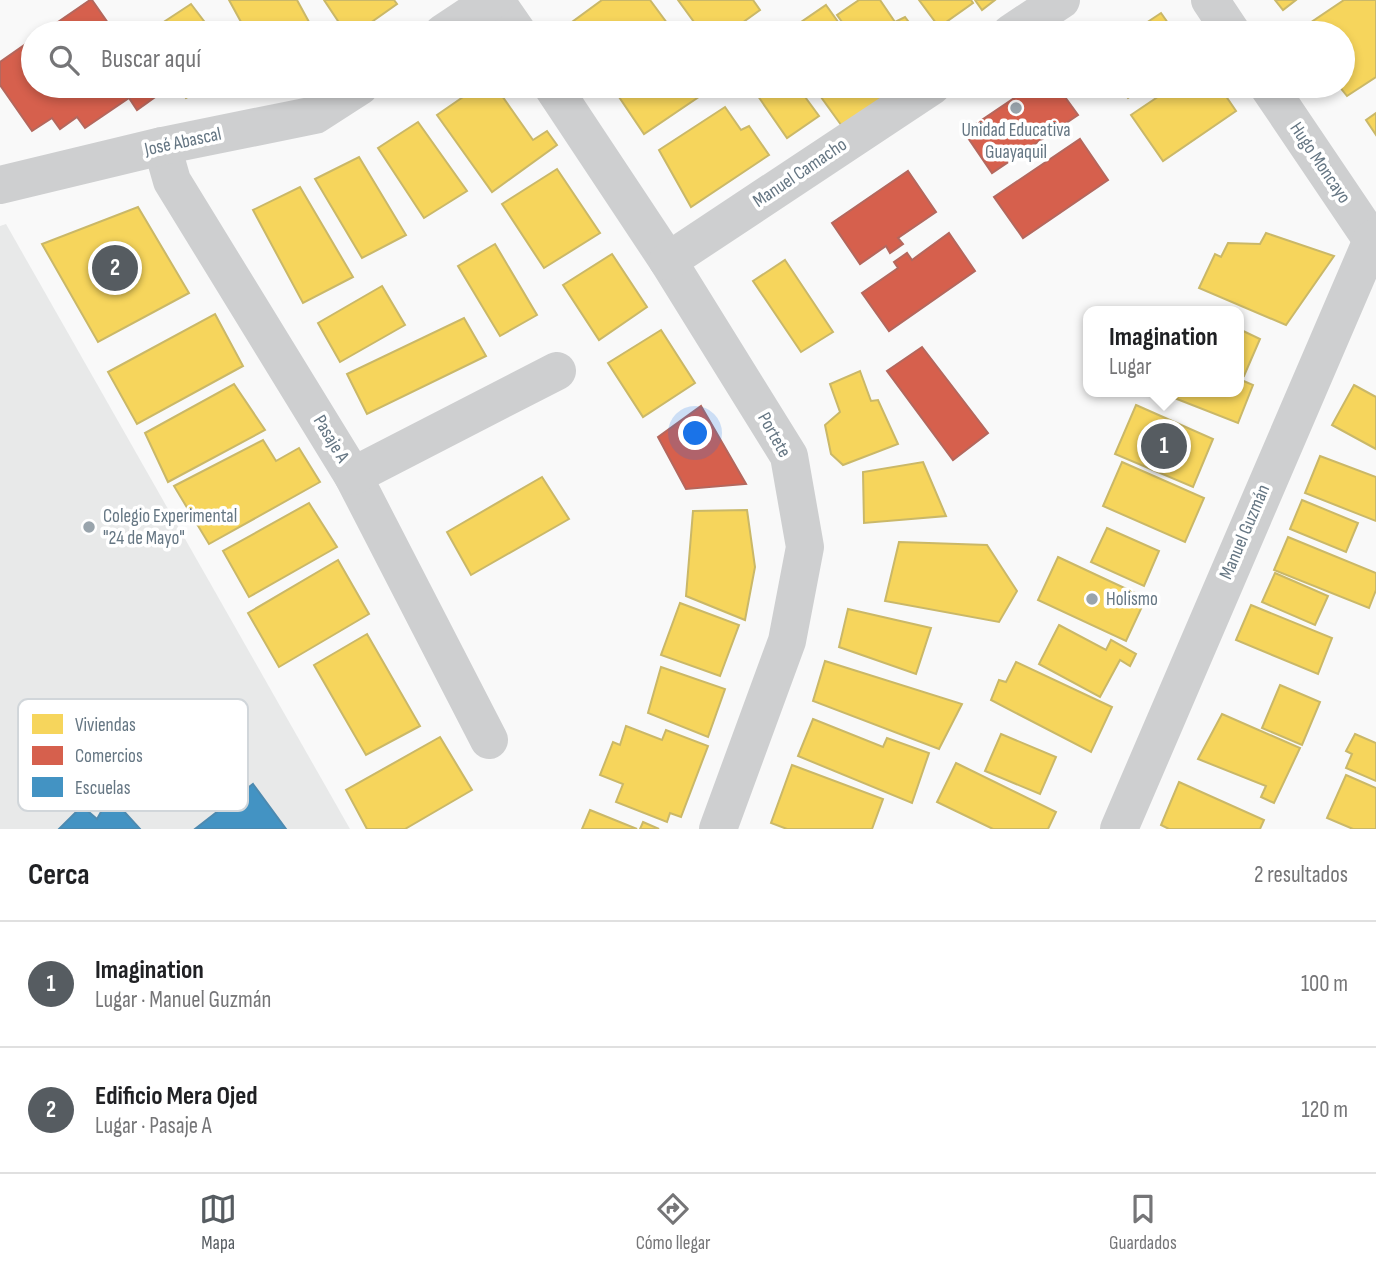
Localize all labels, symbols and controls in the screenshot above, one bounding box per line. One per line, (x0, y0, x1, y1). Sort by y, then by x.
search box (21, 21, 1355, 98)
icon: search (45, 41, 83, 79)
text: Buscar aquí (101, 44, 201, 75)
marker: Unidad Educativa Guayaquil (1008, 100, 1024, 116)
street label: Hugo Moncayo (1284, 118, 1356, 208)
place label: Unidad Educativa Guayaquil (961, 119, 1071, 164)
street label: José Abascal (142, 123, 223, 162)
street label: Manuel Camacho (749, 133, 851, 213)
pin: 2 (92, 242, 138, 294)
popup (1083, 306, 1244, 397)
text: Imagination (1109, 322, 1218, 353)
text: Lugar (1109, 353, 1152, 381)
street label: Portete (752, 408, 796, 462)
street label: Pasaje A (308, 411, 355, 468)
your location (678, 416, 712, 450)
pin: 1 (1141, 420, 1187, 472)
street label: Manuel Guzmán (1215, 481, 1275, 583)
place label: Colegio Experimental "24 de Mayo" (103, 505, 237, 550)
marker: Colegio Experimental "24 de Mayo" (81, 519, 97, 535)
place label: Holismo (1106, 588, 1158, 611)
marker: Holismo (1084, 591, 1100, 607)
legend (18, 699, 248, 811)
text: Viviendas (75, 714, 136, 737)
text: Comercios (75, 745, 143, 768)
text: Escuelas (75, 777, 131, 800)
text: Cerca (28, 857, 90, 893)
text: 2 resultados (1254, 861, 1348, 889)
text: Imagination (95, 955, 204, 986)
text: 1 (46, 970, 56, 998)
text: 100 m (1301, 970, 1348, 998)
text: Lugar · Manuel Guzmán (95, 986, 271, 1014)
text: Edificio Mera Ojed (95, 1081, 258, 1112)
text: 2 (46, 1096, 56, 1124)
text: 120 m (1302, 1096, 1348, 1124)
text: Lugar · Pasaje A (95, 1112, 212, 1140)
tab: Mapa (199, 1190, 237, 1255)
tab: Cómo llegar (636, 1190, 711, 1255)
tab: Guardados (1109, 1190, 1177, 1255)

